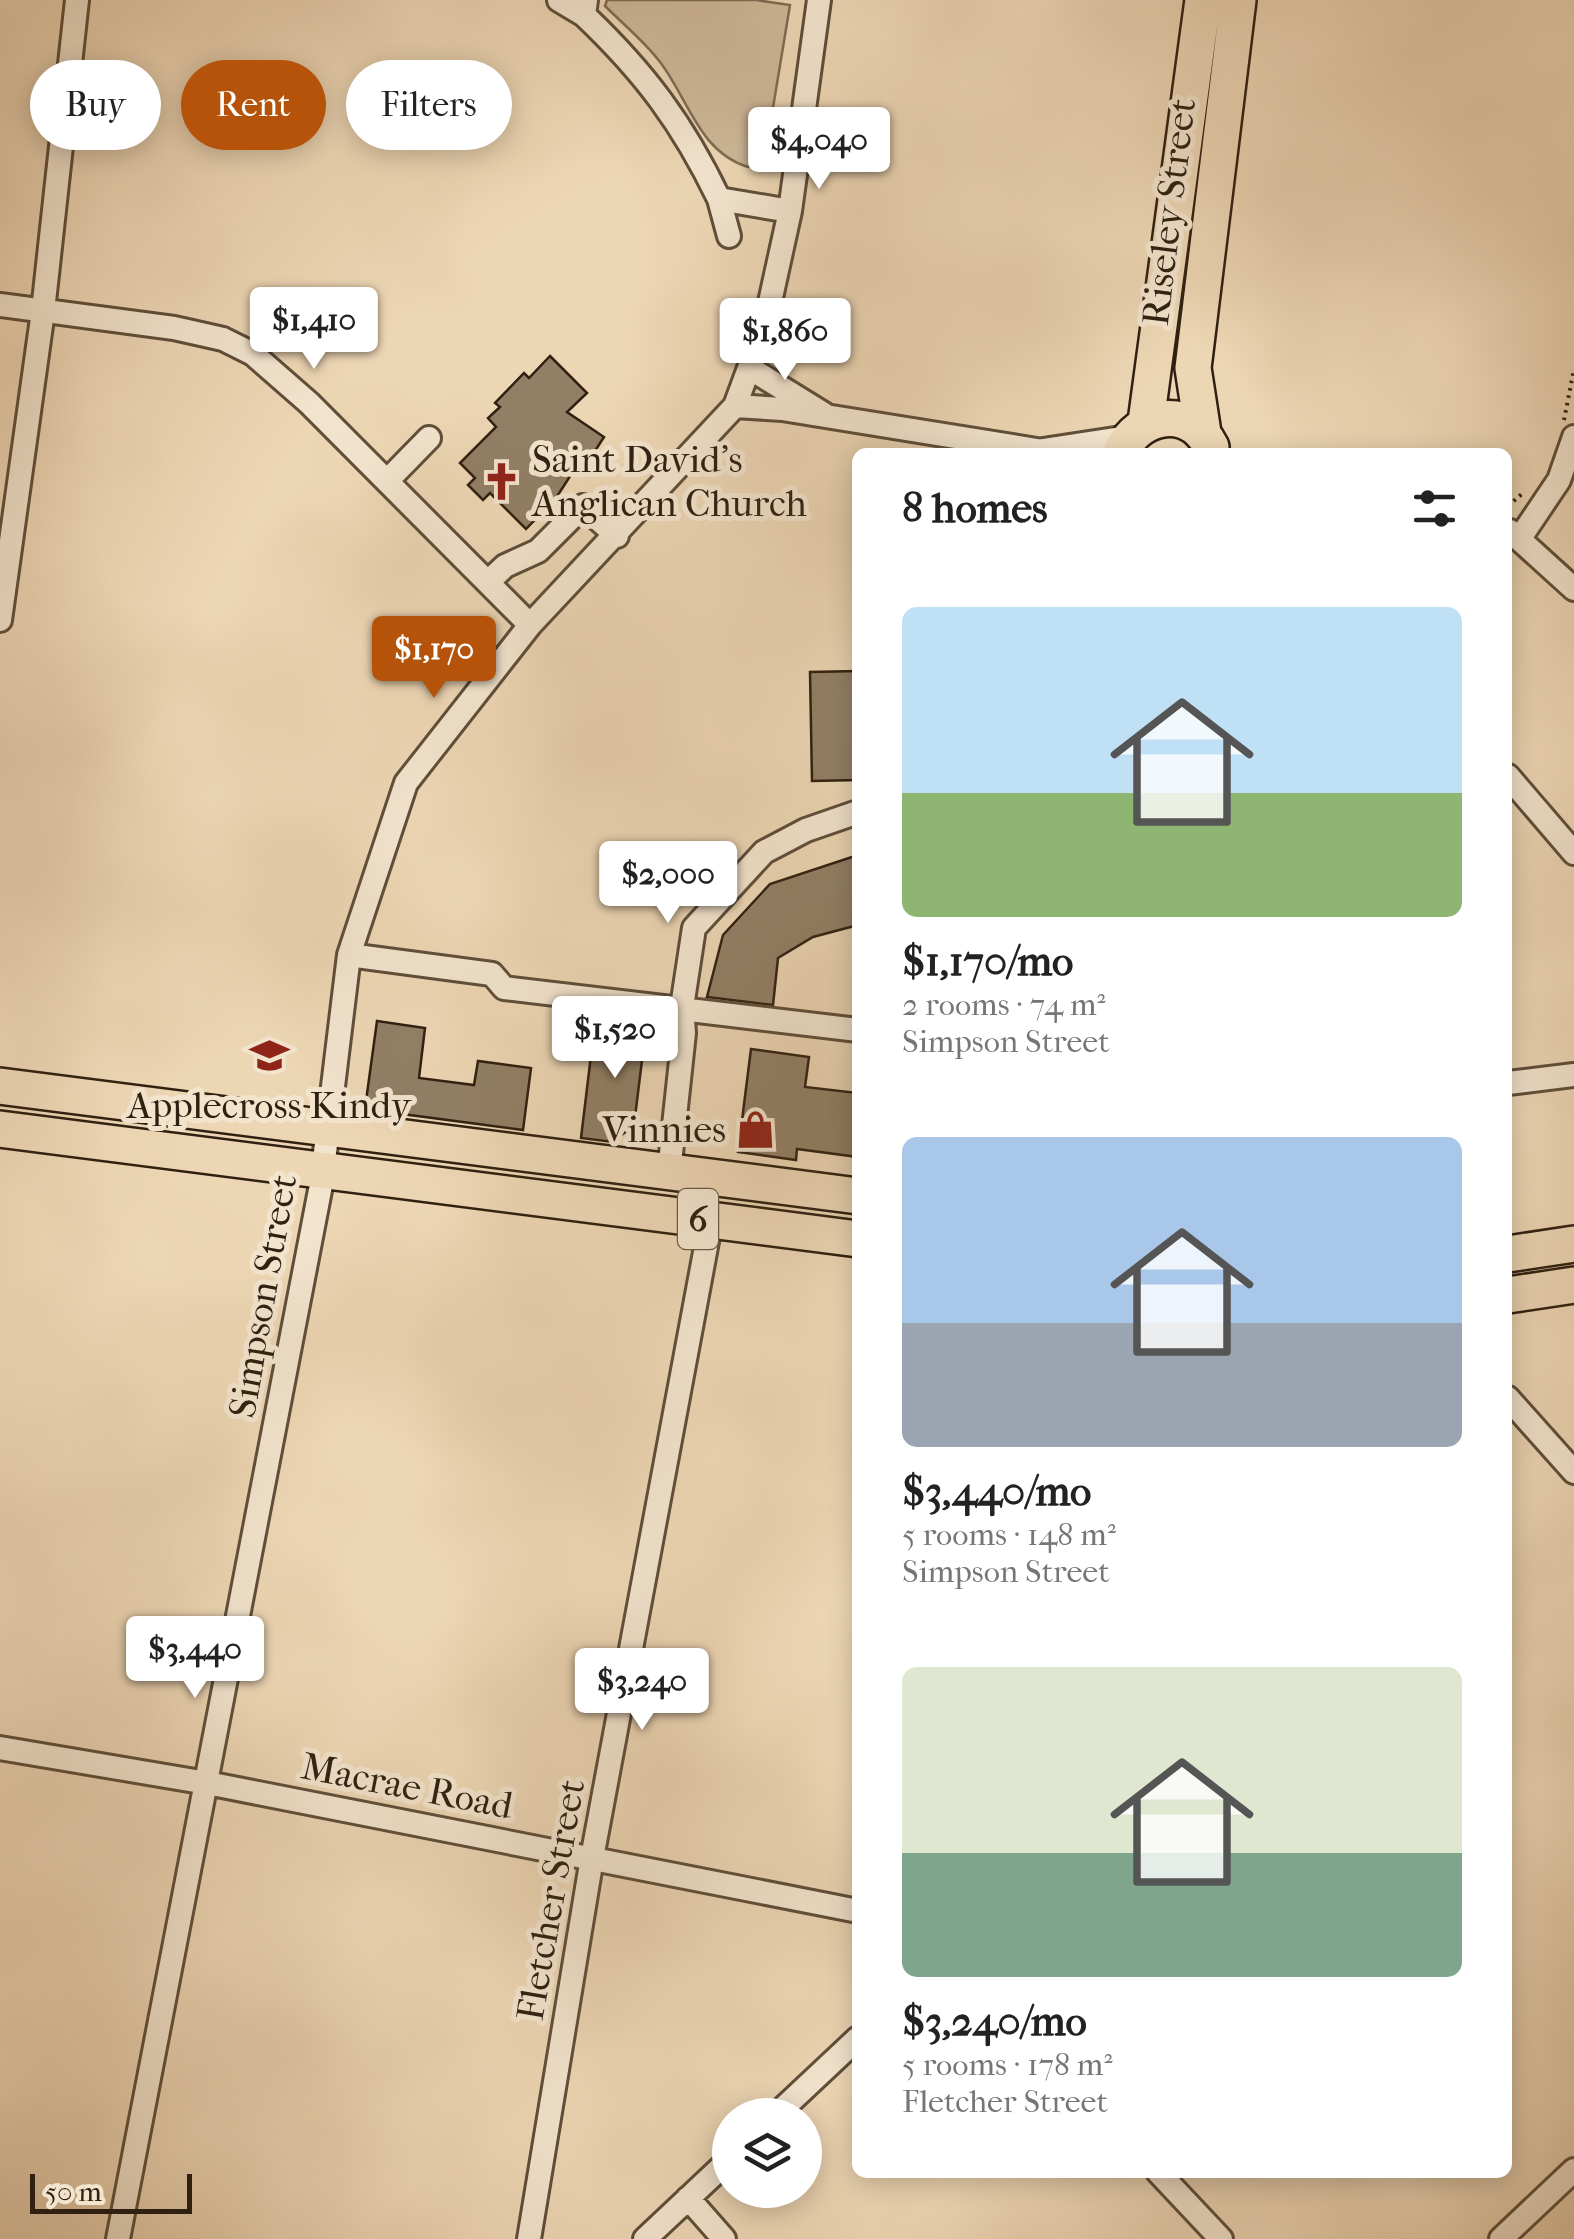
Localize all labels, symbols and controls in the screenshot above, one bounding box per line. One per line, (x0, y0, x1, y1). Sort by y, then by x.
chip: Buy (30, 60, 161, 150)
chip: Rent (181, 60, 326, 150)
chip: Filters (346, 60, 512, 150)
street label: Riseley Street (1133, 95, 1205, 328)
pin: $4,040 (738, 107, 900, 192)
text: $4,040 (770, 121, 868, 158)
pin: $1,410 (233, 287, 395, 372)
pin: $1,860 (704, 298, 866, 383)
text: $1,410 (272, 301, 356, 338)
text: $1,860 (742, 312, 828, 349)
place label: Saint David's Anglican Church (530, 437, 807, 526)
church icon: Saint David's Anglican Church (481, 460, 523, 502)
icon: filters (1407, 481, 1462, 536)
text: 8 homes (902, 484, 1048, 533)
pin: $1,170 (353, 616, 515, 701)
text: $1,170 (394, 630, 474, 667)
icon: home (1092, 672, 1272, 852)
pin: $2,000 (587, 841, 749, 926)
text: $2,000 (621, 855, 715, 892)
text: $1,170/mo (902, 937, 1073, 986)
text: 2 rooms · 74 m² (902, 986, 1106, 1023)
pin: $1,520 (534, 996, 696, 1081)
text: $1,520 (574, 1010, 656, 1047)
text: Simpson Street (902, 1023, 1110, 1060)
school or university icon: Applecross Kindy (248, 1035, 290, 1077)
place label: Applecross Kindy (125, 1083, 413, 1128)
place label: Vinnies (601, 1107, 726, 1152)
shop icon: Vinnies (735, 1108, 777, 1150)
street label: Simpson Street (219, 1170, 307, 1421)
road number: 6 (678, 1189, 718, 1249)
icon: home (1092, 1202, 1272, 1382)
text: $3,440/mo (902, 1467, 1091, 1516)
text: 5 rooms · 148 m² (902, 1516, 1116, 1553)
text: Simpson Street (902, 1553, 1110, 1590)
pin: $3,440 (114, 1616, 276, 1701)
text: $3,440 (148, 1630, 242, 1667)
pin: $3,240 (561, 1648, 723, 1733)
text: $3,240 (597, 1662, 687, 1699)
icon: home (1092, 1732, 1272, 1912)
street label: Macrae Road (297, 1743, 517, 1829)
street label: Fletcher Street (508, 1775, 594, 2024)
text: $3,240/mo (902, 1997, 1087, 2046)
text: 5 rooms · 178 m² (902, 2046, 1112, 2083)
text: Fletcher Street (902, 2083, 1108, 2120)
map controls (712, 2098, 822, 2208)
button: layers (712, 2098, 822, 2208)
scale bar (30, 2169, 192, 2214)
text: 50 m (45, 2175, 102, 2208)

